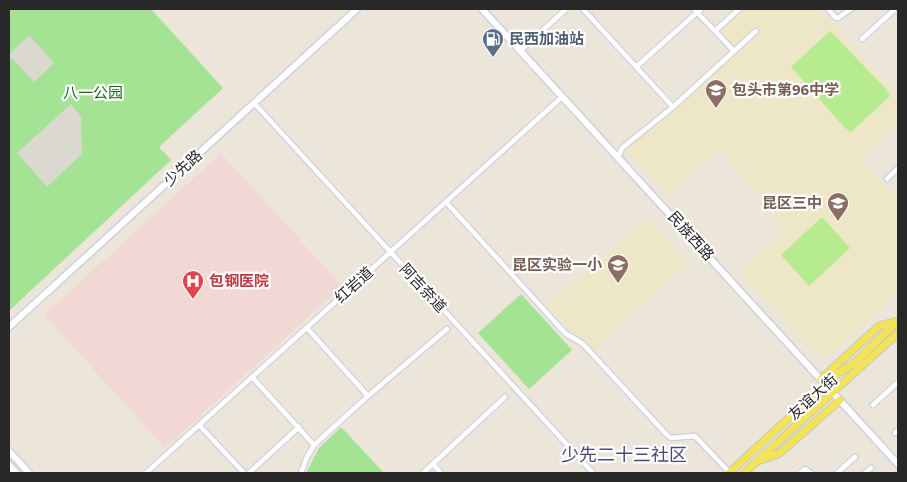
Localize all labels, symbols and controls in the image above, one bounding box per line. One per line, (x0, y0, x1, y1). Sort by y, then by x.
fuel station icon: 民西加油站 (481, 27, 505, 58)
place label: 民西加油站 (509, 28, 584, 48)
school or university icon: 包头市第96中学 (704, 78, 728, 109)
place label: 包头市第96中学 (732, 79, 839, 99)
park label: 八一公园 (63, 82, 123, 102)
street label: 少先路 (159, 145, 206, 190)
school or university icon: 昆区三中 (826, 191, 850, 222)
place label: 昆区三中 (762, 192, 822, 212)
street label: 民族西路 (664, 206, 719, 264)
school or university icon: 昆区实验一小 (606, 253, 630, 284)
place label: 昆区实验一小 (512, 254, 603, 274)
street label: 阿吉奈道 (396, 259, 452, 316)
street label: 红岩道 (330, 262, 377, 307)
hospital icon: 包钢医院 (181, 269, 205, 300)
place label: 包钢医院 (209, 270, 269, 290)
street label: 友谊大街 (783, 369, 841, 424)
district label: 少先二十三社区 (561, 442, 687, 466)

